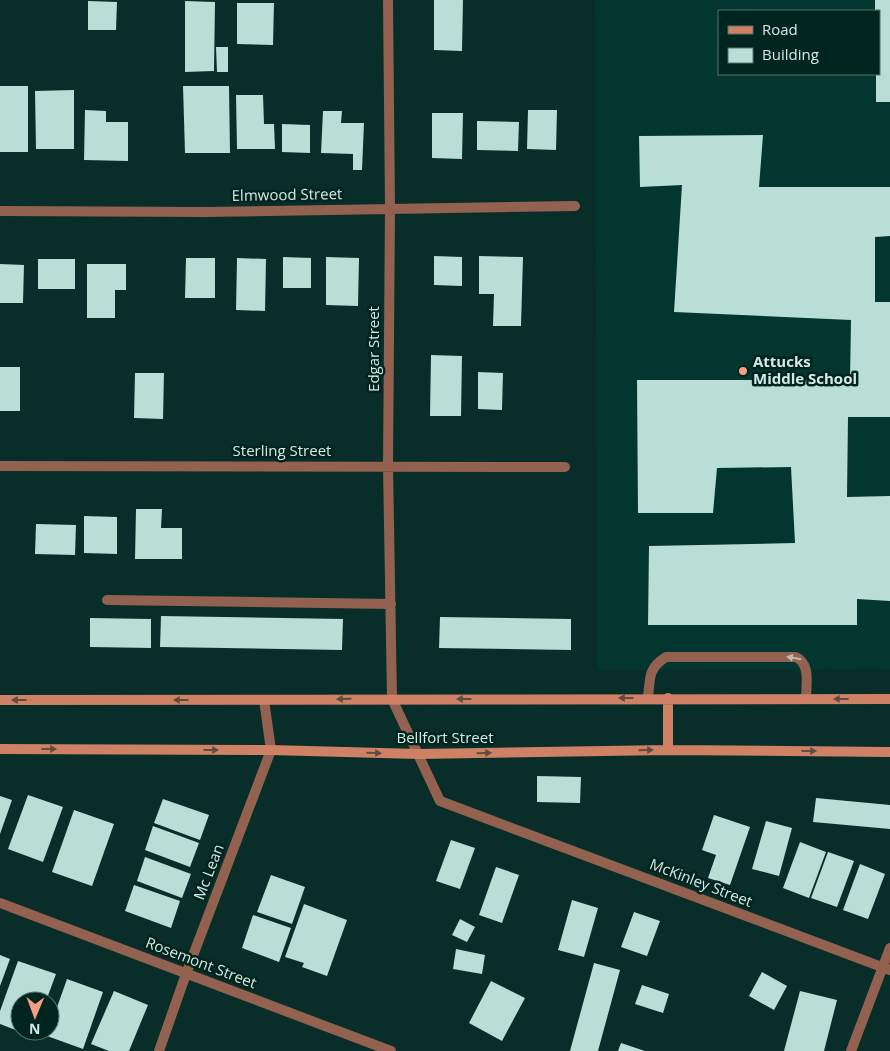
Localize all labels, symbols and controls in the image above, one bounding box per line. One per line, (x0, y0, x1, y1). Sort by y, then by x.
legend (718, 10, 880, 75)
text: Road (762, 19, 798, 39)
text: Building (762, 44, 819, 64)
street label: Elmwood Street (231, 183, 342, 205)
street label: Edgar Street (363, 306, 383, 392)
place label: Attucks Middle School (753, 351, 857, 388)
marker: Attucks Middle School (737, 365, 749, 377)
street label: Sterling Street (233, 440, 331, 460)
one-way arrow (785, 654, 801, 662)
one-way arrow (618, 694, 634, 702)
one-way arrow (456, 695, 472, 703)
one-way arrow (833, 695, 849, 703)
one-way arrow (10, 696, 26, 704)
one-way arrow (173, 696, 189, 704)
one-way arrow (335, 696, 351, 704)
street label: Bellfort Street (396, 727, 494, 747)
one-way arrow (41, 745, 57, 753)
one-way arrow (203, 746, 219, 754)
one-way arrow (639, 746, 655, 754)
one-way arrow (801, 747, 817, 755)
one-way arrow (366, 749, 382, 757)
one-way arrow (476, 749, 492, 757)
street label: Mc Lean (188, 841, 228, 902)
street label: McKinley Street (647, 853, 756, 911)
street label: Rosemont Street (143, 932, 260, 992)
north arrow (10, 991, 60, 1041)
text: N (29, 1020, 41, 1039)

